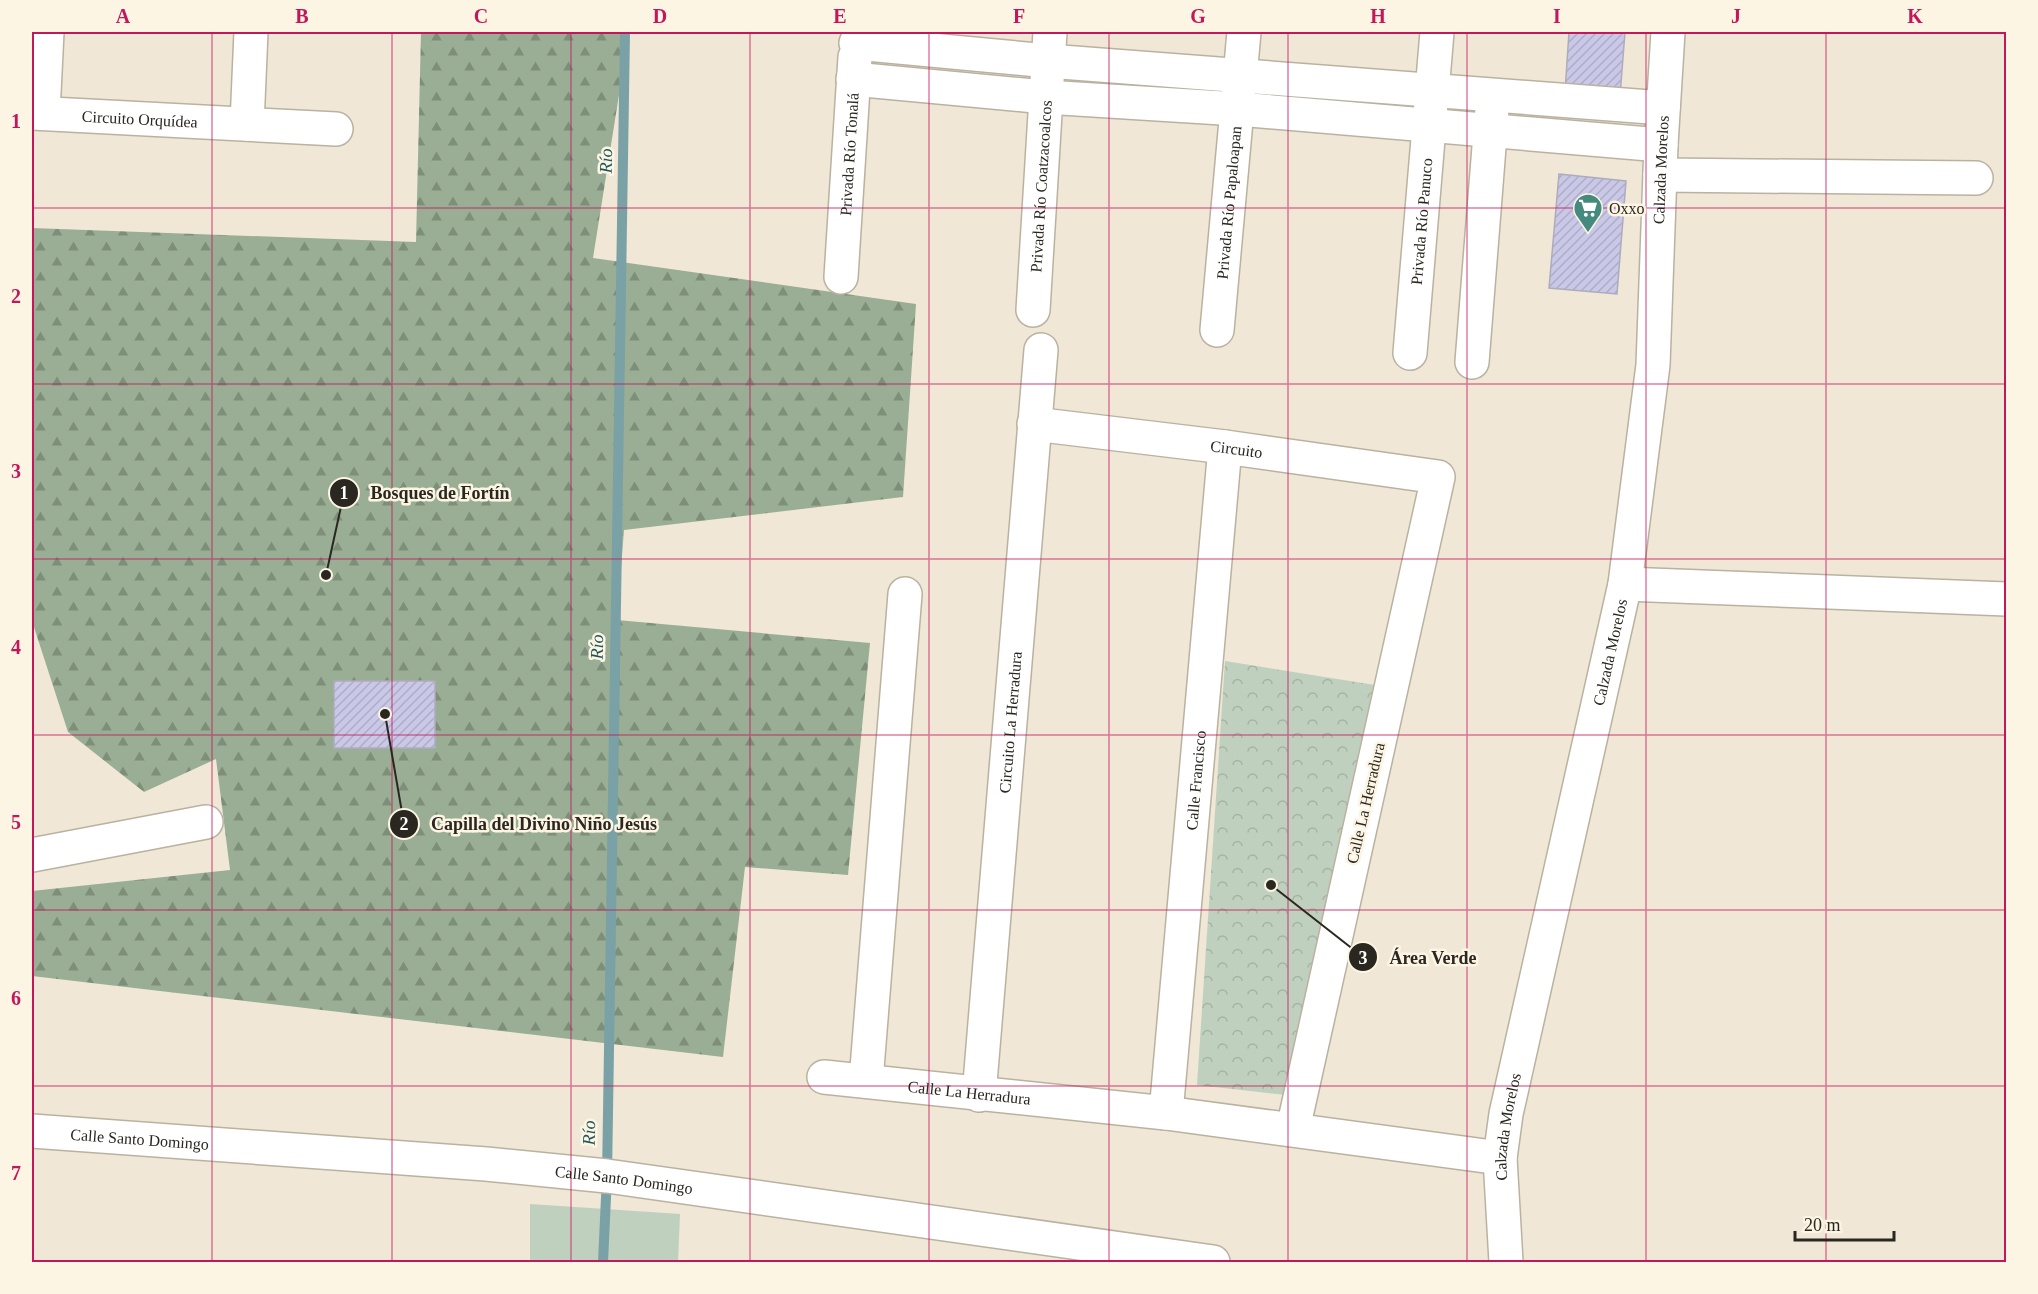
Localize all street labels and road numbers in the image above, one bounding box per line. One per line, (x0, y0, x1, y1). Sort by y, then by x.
street label: Privada Río Tonalá (837, 92, 862, 216)
street label: Privada Río Coatzacoalcos (1027, 100, 1055, 273)
street label: Circuito Orquídea (81, 108, 198, 131)
street label: Calzada Morelos (1650, 115, 1672, 224)
street label: Privada Río Papaloapan (1214, 125, 1244, 280)
street label: Privada Río Panuco (1408, 157, 1435, 286)
street label: Circuito (1209, 437, 1264, 461)
street label: Calzada Morelos (1590, 597, 1630, 707)
street label: Circuito La Herradura (996, 651, 1025, 794)
street label: Calle Francisco (1183, 730, 1209, 831)
street label: Calle La Herradura (1343, 741, 1388, 865)
street label: Calzada Morelos (1492, 1071, 1524, 1181)
street label: Calle La Herradura (907, 1078, 1031, 1108)
street label: Calle Santo Domingo (70, 1126, 209, 1153)
street label: Calle Santo Domingo (554, 1163, 694, 1197)

